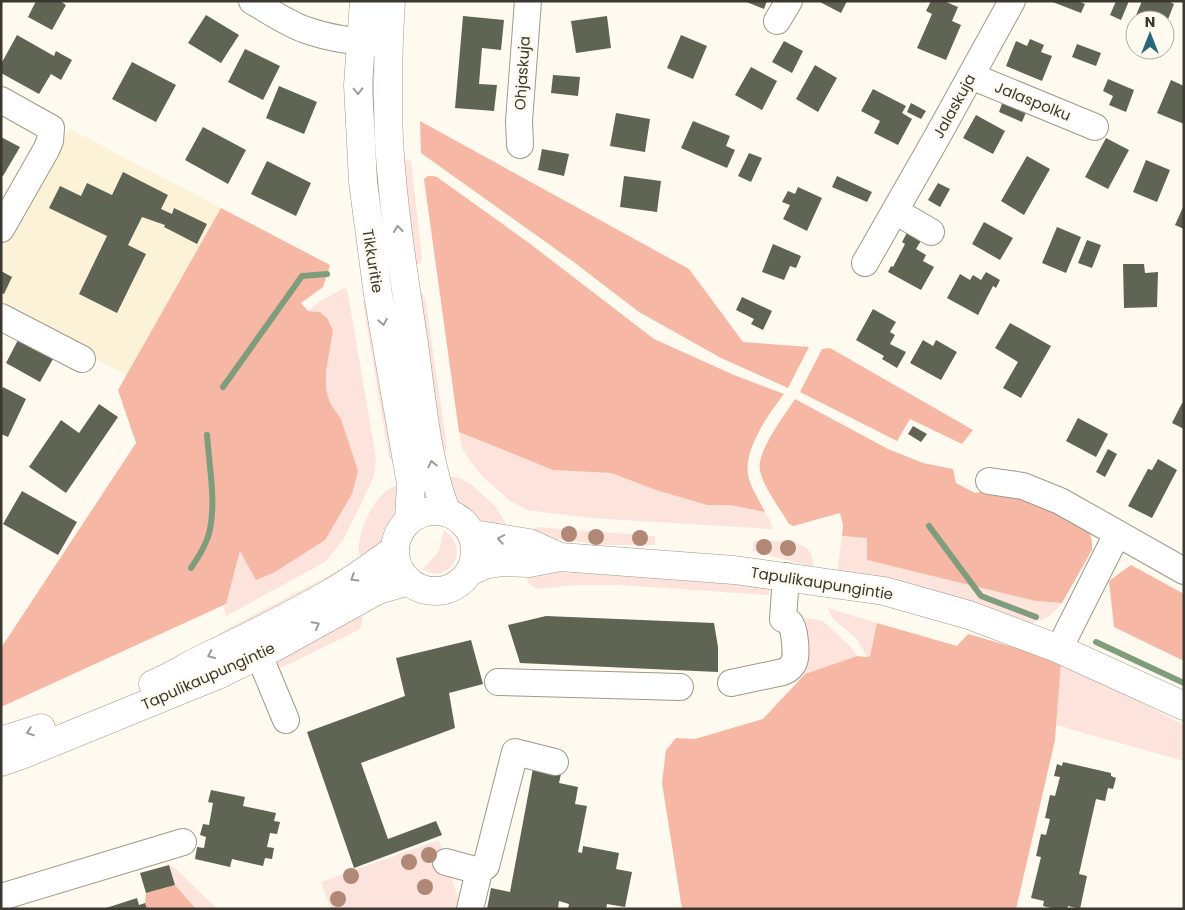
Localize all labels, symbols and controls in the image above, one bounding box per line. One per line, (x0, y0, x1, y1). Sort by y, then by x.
north arrow (1125, 10, 1175, 60)
text: N (1145, 12, 1155, 32)
street label: Ohjaskuja (509, 35, 535, 111)
street label: Jalaskuja (928, 70, 980, 142)
street label: Jalaspolku (992, 76, 1074, 126)
one-way arrow (353, 88, 363, 95)
one-way arrow (392, 225, 403, 233)
street label: Tikkuritie (358, 227, 388, 295)
one-way arrow (377, 317, 387, 326)
one-way arrow (428, 460, 438, 469)
one-way arrow (497, 534, 506, 545)
street label: Tapulikaupungintie (749, 561, 895, 605)
one-way arrow (351, 572, 360, 582)
one-way arrow (310, 621, 319, 631)
street label: Tapulikaupungintie (138, 637, 278, 715)
one-way arrow (207, 648, 216, 659)
one-way arrow (26, 726, 35, 736)

